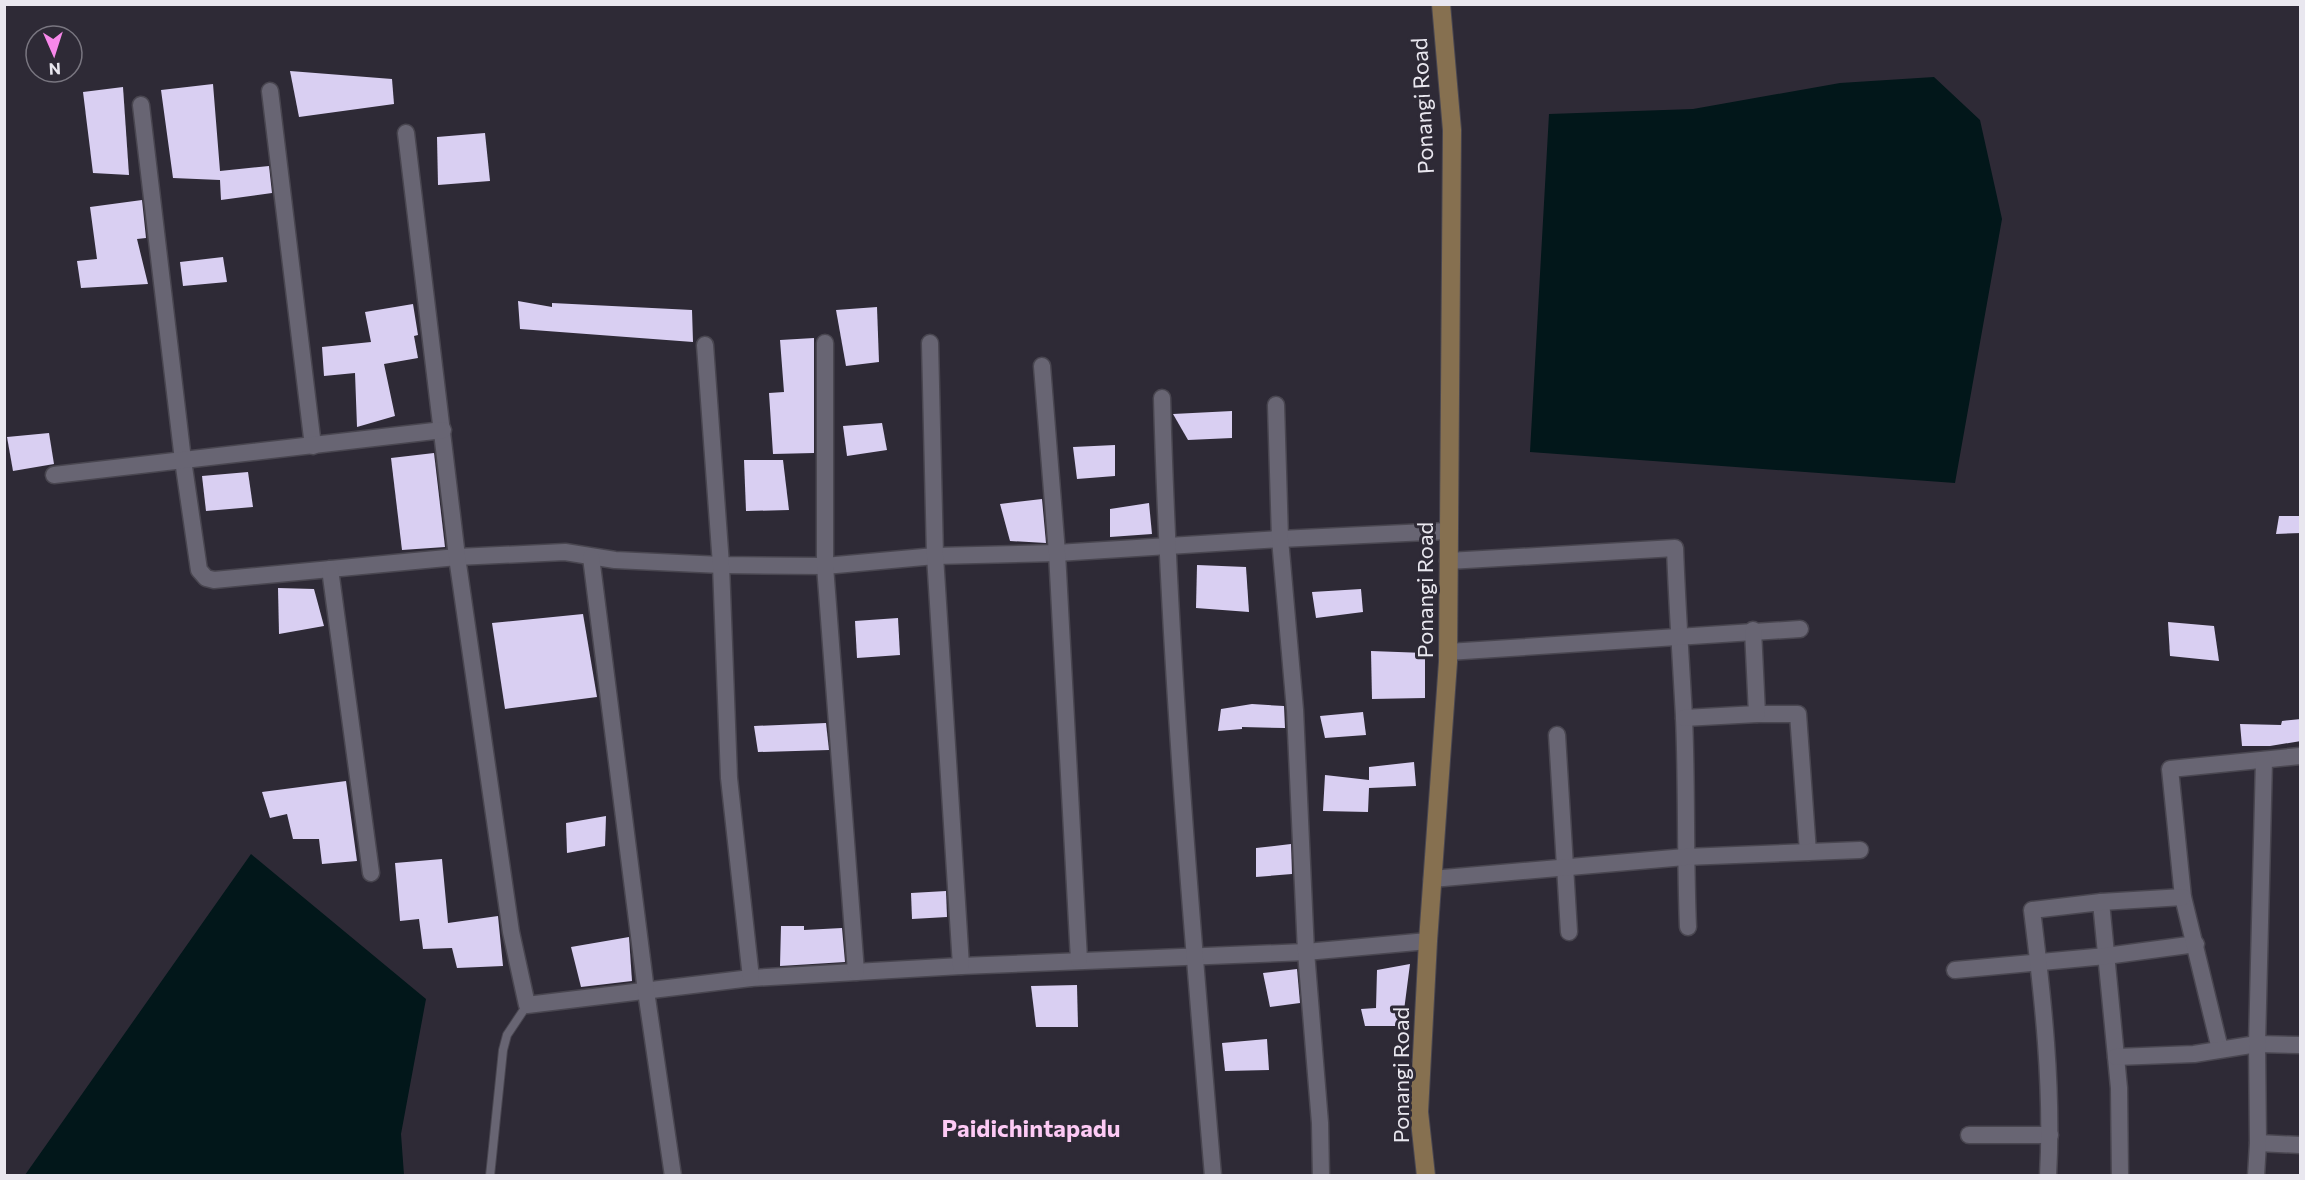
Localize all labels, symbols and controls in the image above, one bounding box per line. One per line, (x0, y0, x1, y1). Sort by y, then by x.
north arrow (24, 24, 84, 84)
street label: Ponangi Road (1405, 37, 1439, 175)
text: N (48, 60, 61, 79)
street label: Ponangi Road (1411, 522, 1438, 658)
street label: Ponangi Road (1387, 1007, 1414, 1143)
district label: Paidichintapadu (941, 1113, 1121, 1142)

